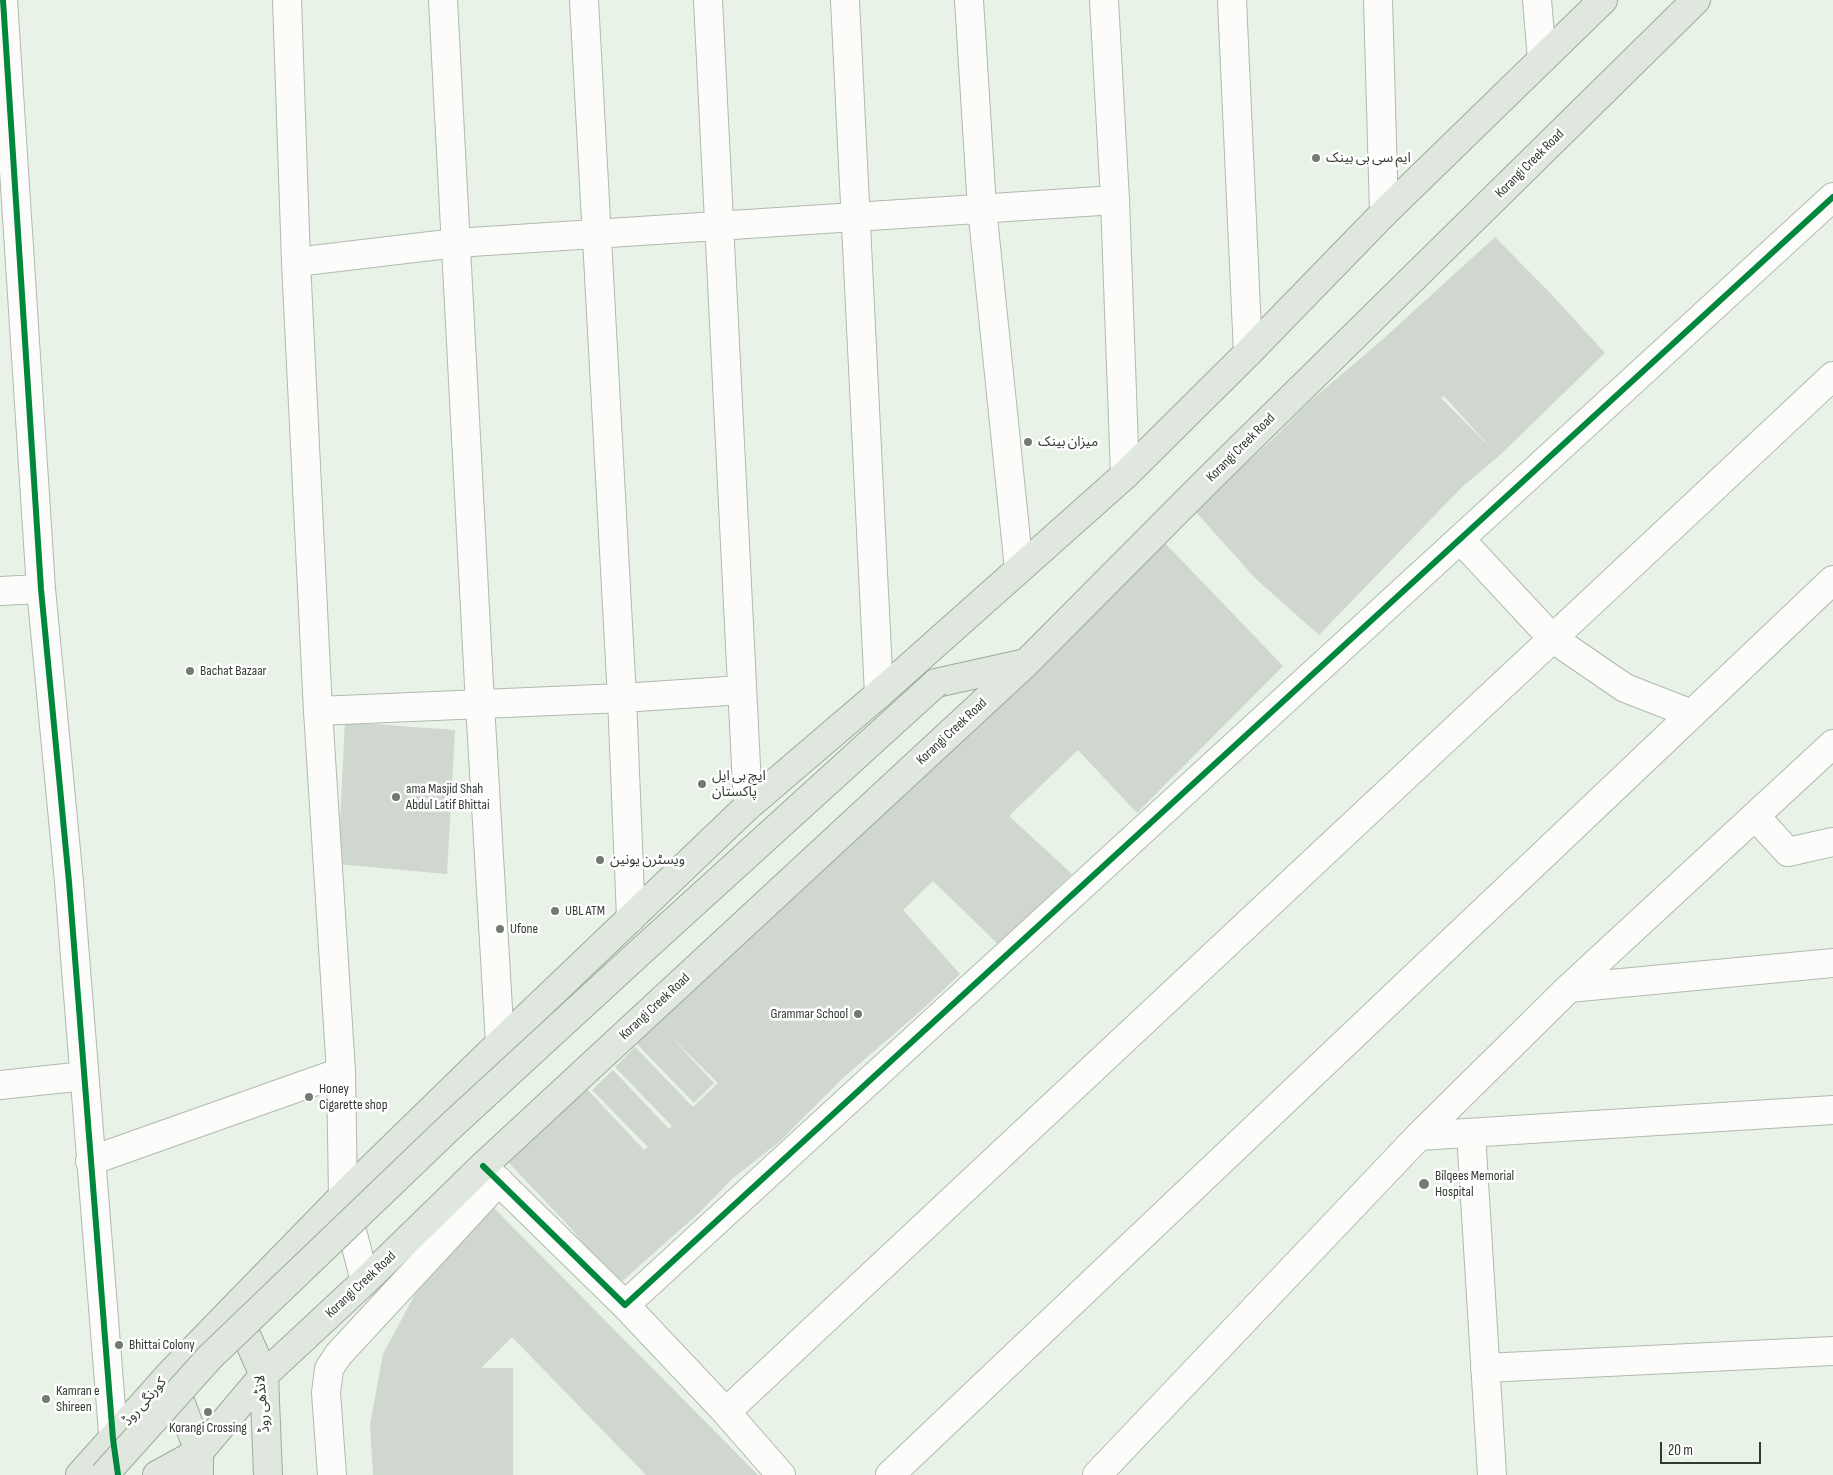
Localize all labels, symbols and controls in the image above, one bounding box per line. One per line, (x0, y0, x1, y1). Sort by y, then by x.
street label: Korangi Creek Road (1492, 126, 1568, 202)
place label: ایم سی بی بینک (1326, 150, 1411, 166)
marker: ایم سی بی بینک (1310, 152, 1322, 164)
street label: Korangi Creek Road (1203, 410, 1279, 486)
place label: میزان بینک (1038, 434, 1098, 450)
marker: میزان بینک (1022, 436, 1034, 448)
place label: Bachat Bazaar (200, 663, 267, 679)
marker: Bachat Bazaar (184, 665, 196, 677)
street label: Korangi Creek Road (913, 695, 991, 769)
place label: ایچ بی ایل پاکستان (712, 768, 766, 800)
marker: ایچ بی ایل پاکستان (696, 778, 708, 790)
place label: ama Masjid Shah Abdul Latif Bhittai (406, 781, 489, 814)
marker: ama Masjid Shah Abdul Latif Bhittai (390, 791, 402, 803)
place label: ویسٹرن یونین (610, 852, 685, 868)
marker: ویسٹرن یونین (594, 854, 606, 866)
place label: UBL ATM (565, 903, 605, 919)
marker: UBL ATM (549, 905, 561, 917)
place label: Ufone (510, 921, 538, 937)
marker: Ufone (494, 923, 506, 935)
street label: Korangi Creek Road (616, 970, 694, 1044)
place label: Grammar School (770, 1006, 848, 1022)
marker: Grammar School (852, 1008, 864, 1020)
place label: Honey Cigarette shop (319, 1081, 387, 1114)
marker: Honey Cigarette shop (303, 1091, 315, 1103)
place label: Bilqees Memorial Hospital (1435, 1168, 1514, 1200)
marker: Bilqees Memorial Hospital (1417, 1177, 1431, 1191)
street label: Korangi Creek Road (322, 1248, 400, 1322)
place label: Bhittai Colony (129, 1337, 195, 1353)
marker: Bhittai Colony (113, 1339, 125, 1351)
street label: کورنگی روڈ (119, 1374, 171, 1430)
street label: لانڈھی روڈ (252, 1374, 274, 1434)
place label: Kamran e Shireen (56, 1383, 100, 1415)
marker: Kamran e Shireen (40, 1393, 52, 1405)
marker: Korangi Crossing (202, 1406, 214, 1418)
place label: Korangi Crossing (169, 1420, 247, 1436)
scale bar (1663, 1432, 1764, 1464)
text: 20 m (1668, 1441, 1693, 1460)

